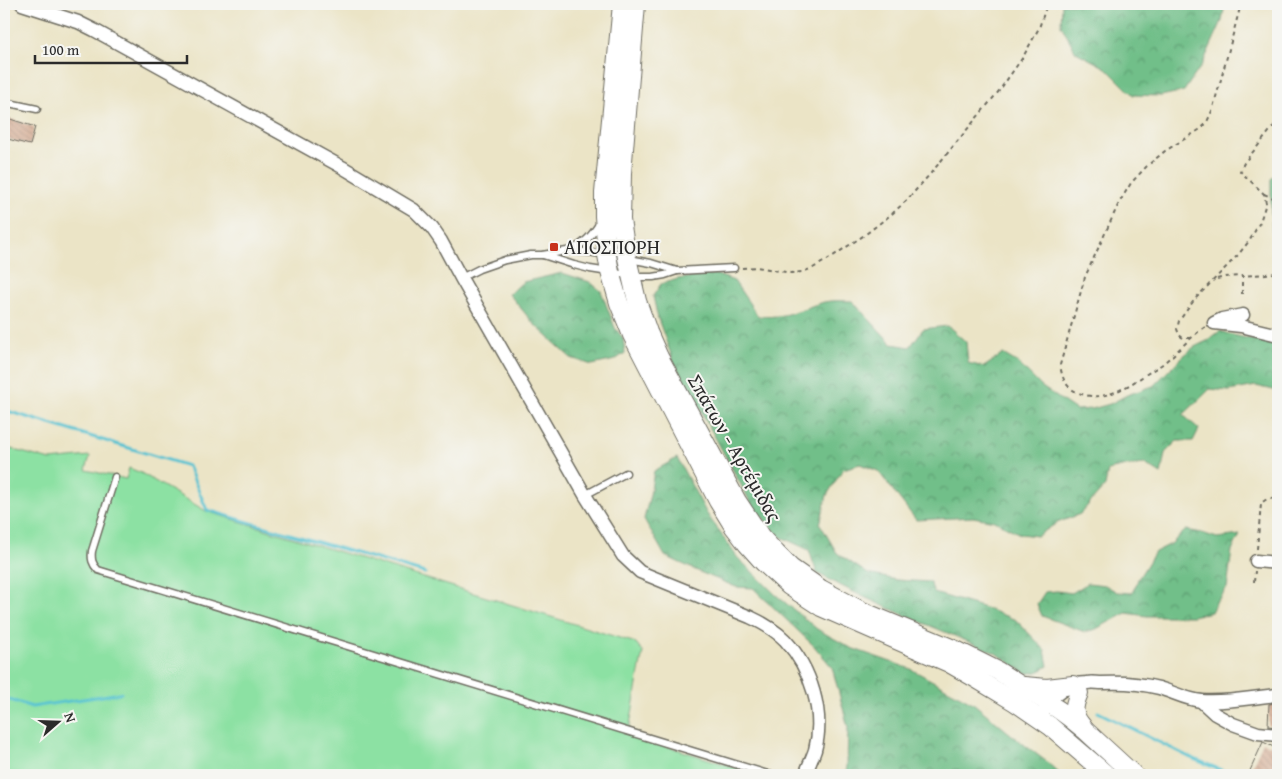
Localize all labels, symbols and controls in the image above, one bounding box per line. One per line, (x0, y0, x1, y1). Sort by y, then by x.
scale bar (35, 32, 188, 64)
text: 100 m (42, 39, 80, 60)
place label: ΑΠΟΣΠΟΡΗ (564, 232, 660, 261)
marker: ΑΠΟΣΠΟΡΗ (548, 241, 560, 253)
street label: Σπάτων - Αρτέμιδας (681, 368, 790, 527)
north arrow (32, 696, 82, 746)
text: N (59, 710, 81, 726)

